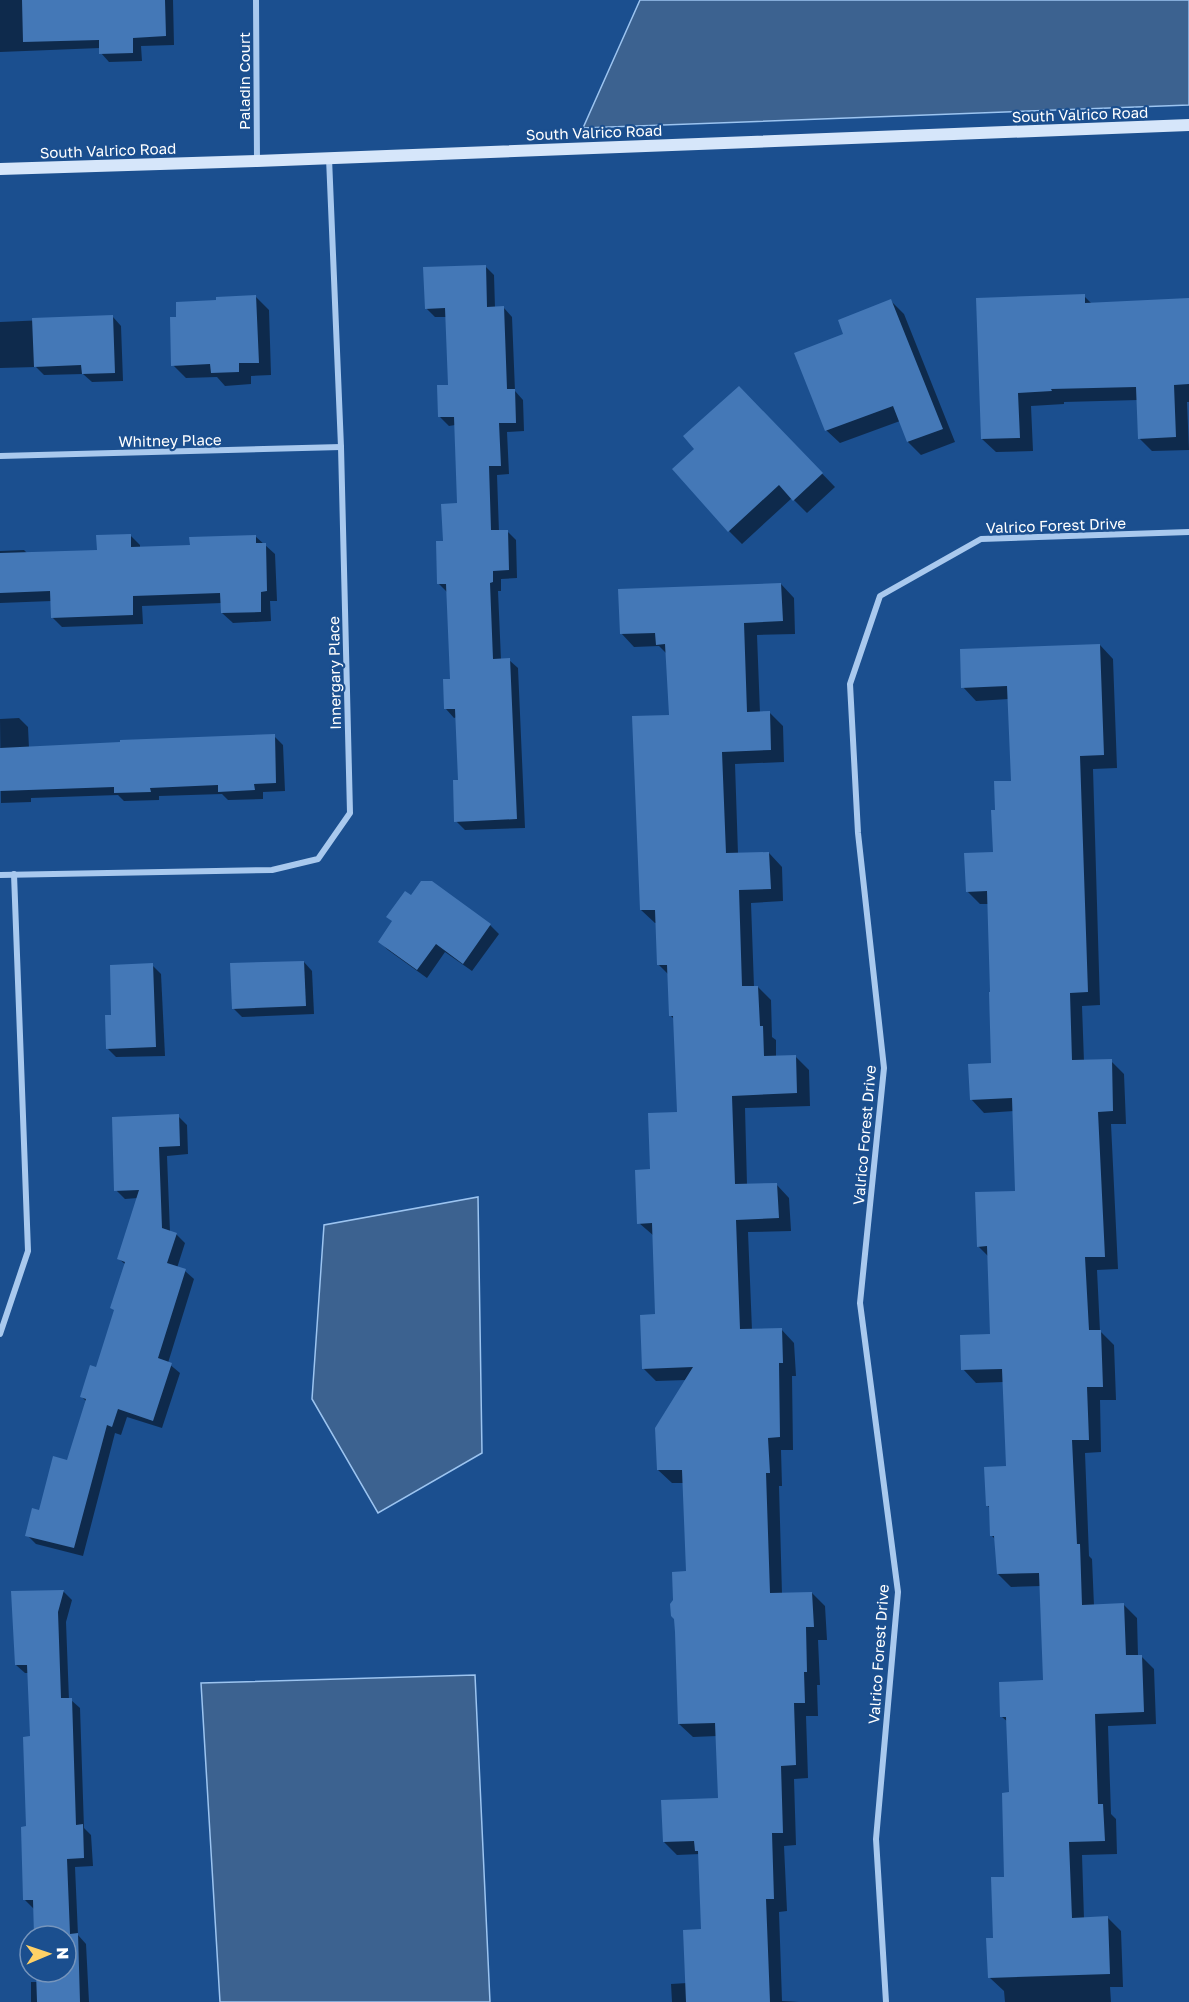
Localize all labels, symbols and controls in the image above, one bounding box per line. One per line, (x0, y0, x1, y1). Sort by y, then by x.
street label: Paladin Court (235, 32, 253, 130)
street label: South Valrico Road (1011, 103, 1149, 125)
street label: South Valrico Road (525, 121, 663, 143)
street label: South Valrico Road (39, 139, 177, 161)
street label: Whitney Place (118, 430, 222, 450)
street label: Valrico Forest Drive (986, 514, 1127, 536)
street label: Innergary Place (324, 616, 344, 730)
street label: Valrico Forest Drive (849, 1064, 879, 1206)
street label: Valrico Forest Drive (864, 1583, 892, 1725)
north arrow (18, 1924, 78, 1984)
text: N (53, 1947, 73, 1960)

